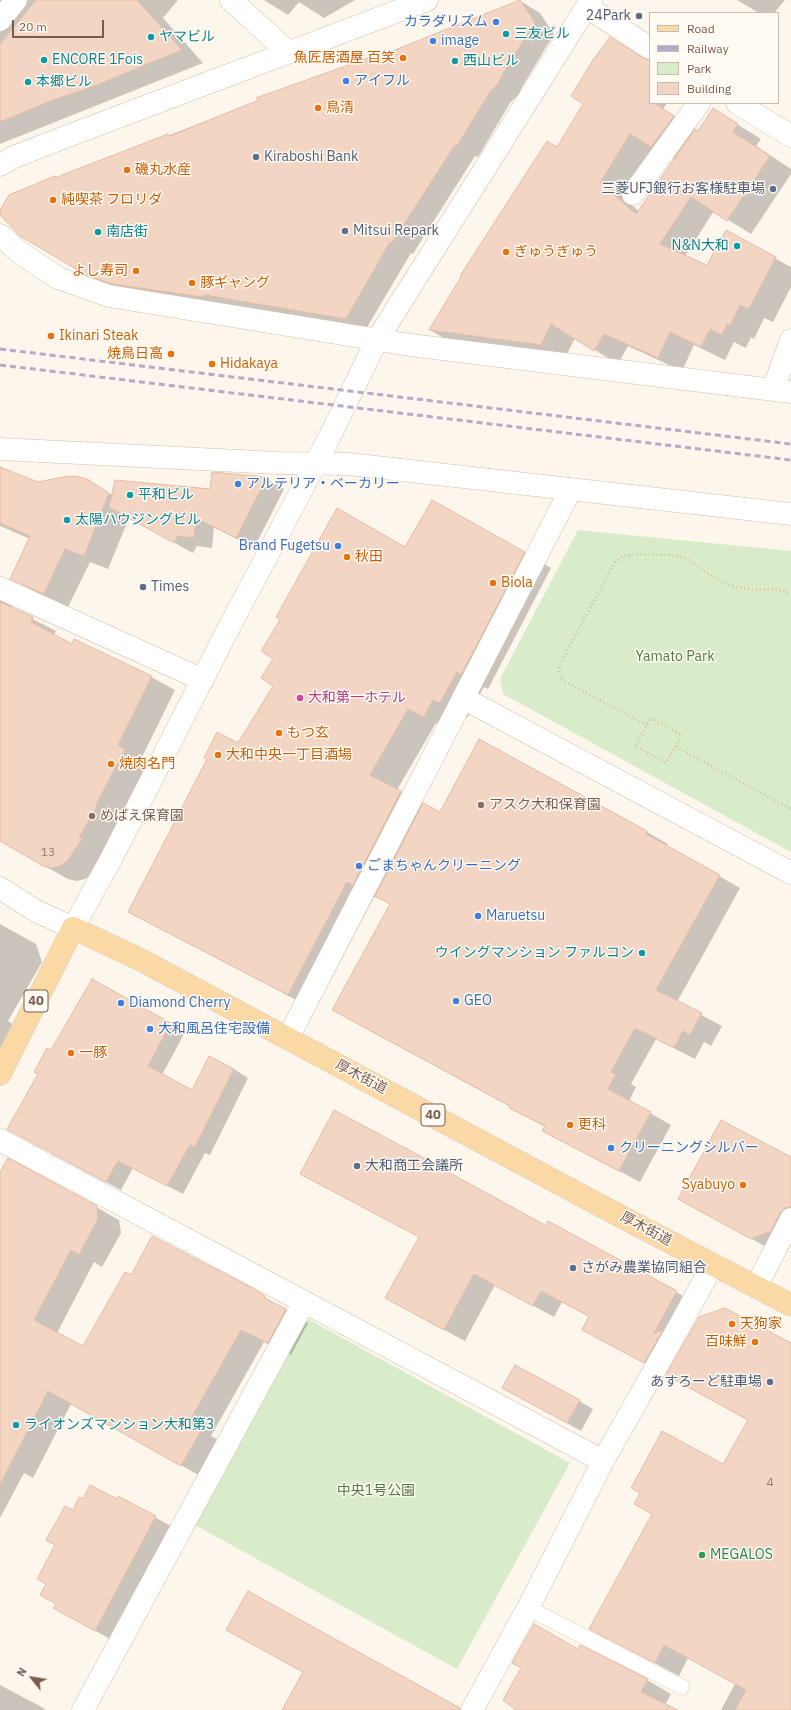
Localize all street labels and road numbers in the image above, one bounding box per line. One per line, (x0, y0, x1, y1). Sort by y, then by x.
road number: 40 (24, 990, 48, 1012)
street label: 厚木街道 (332, 1056, 390, 1098)
road number: 40 (421, 1104, 445, 1126)
street label: 厚木街道 (617, 1208, 675, 1250)

